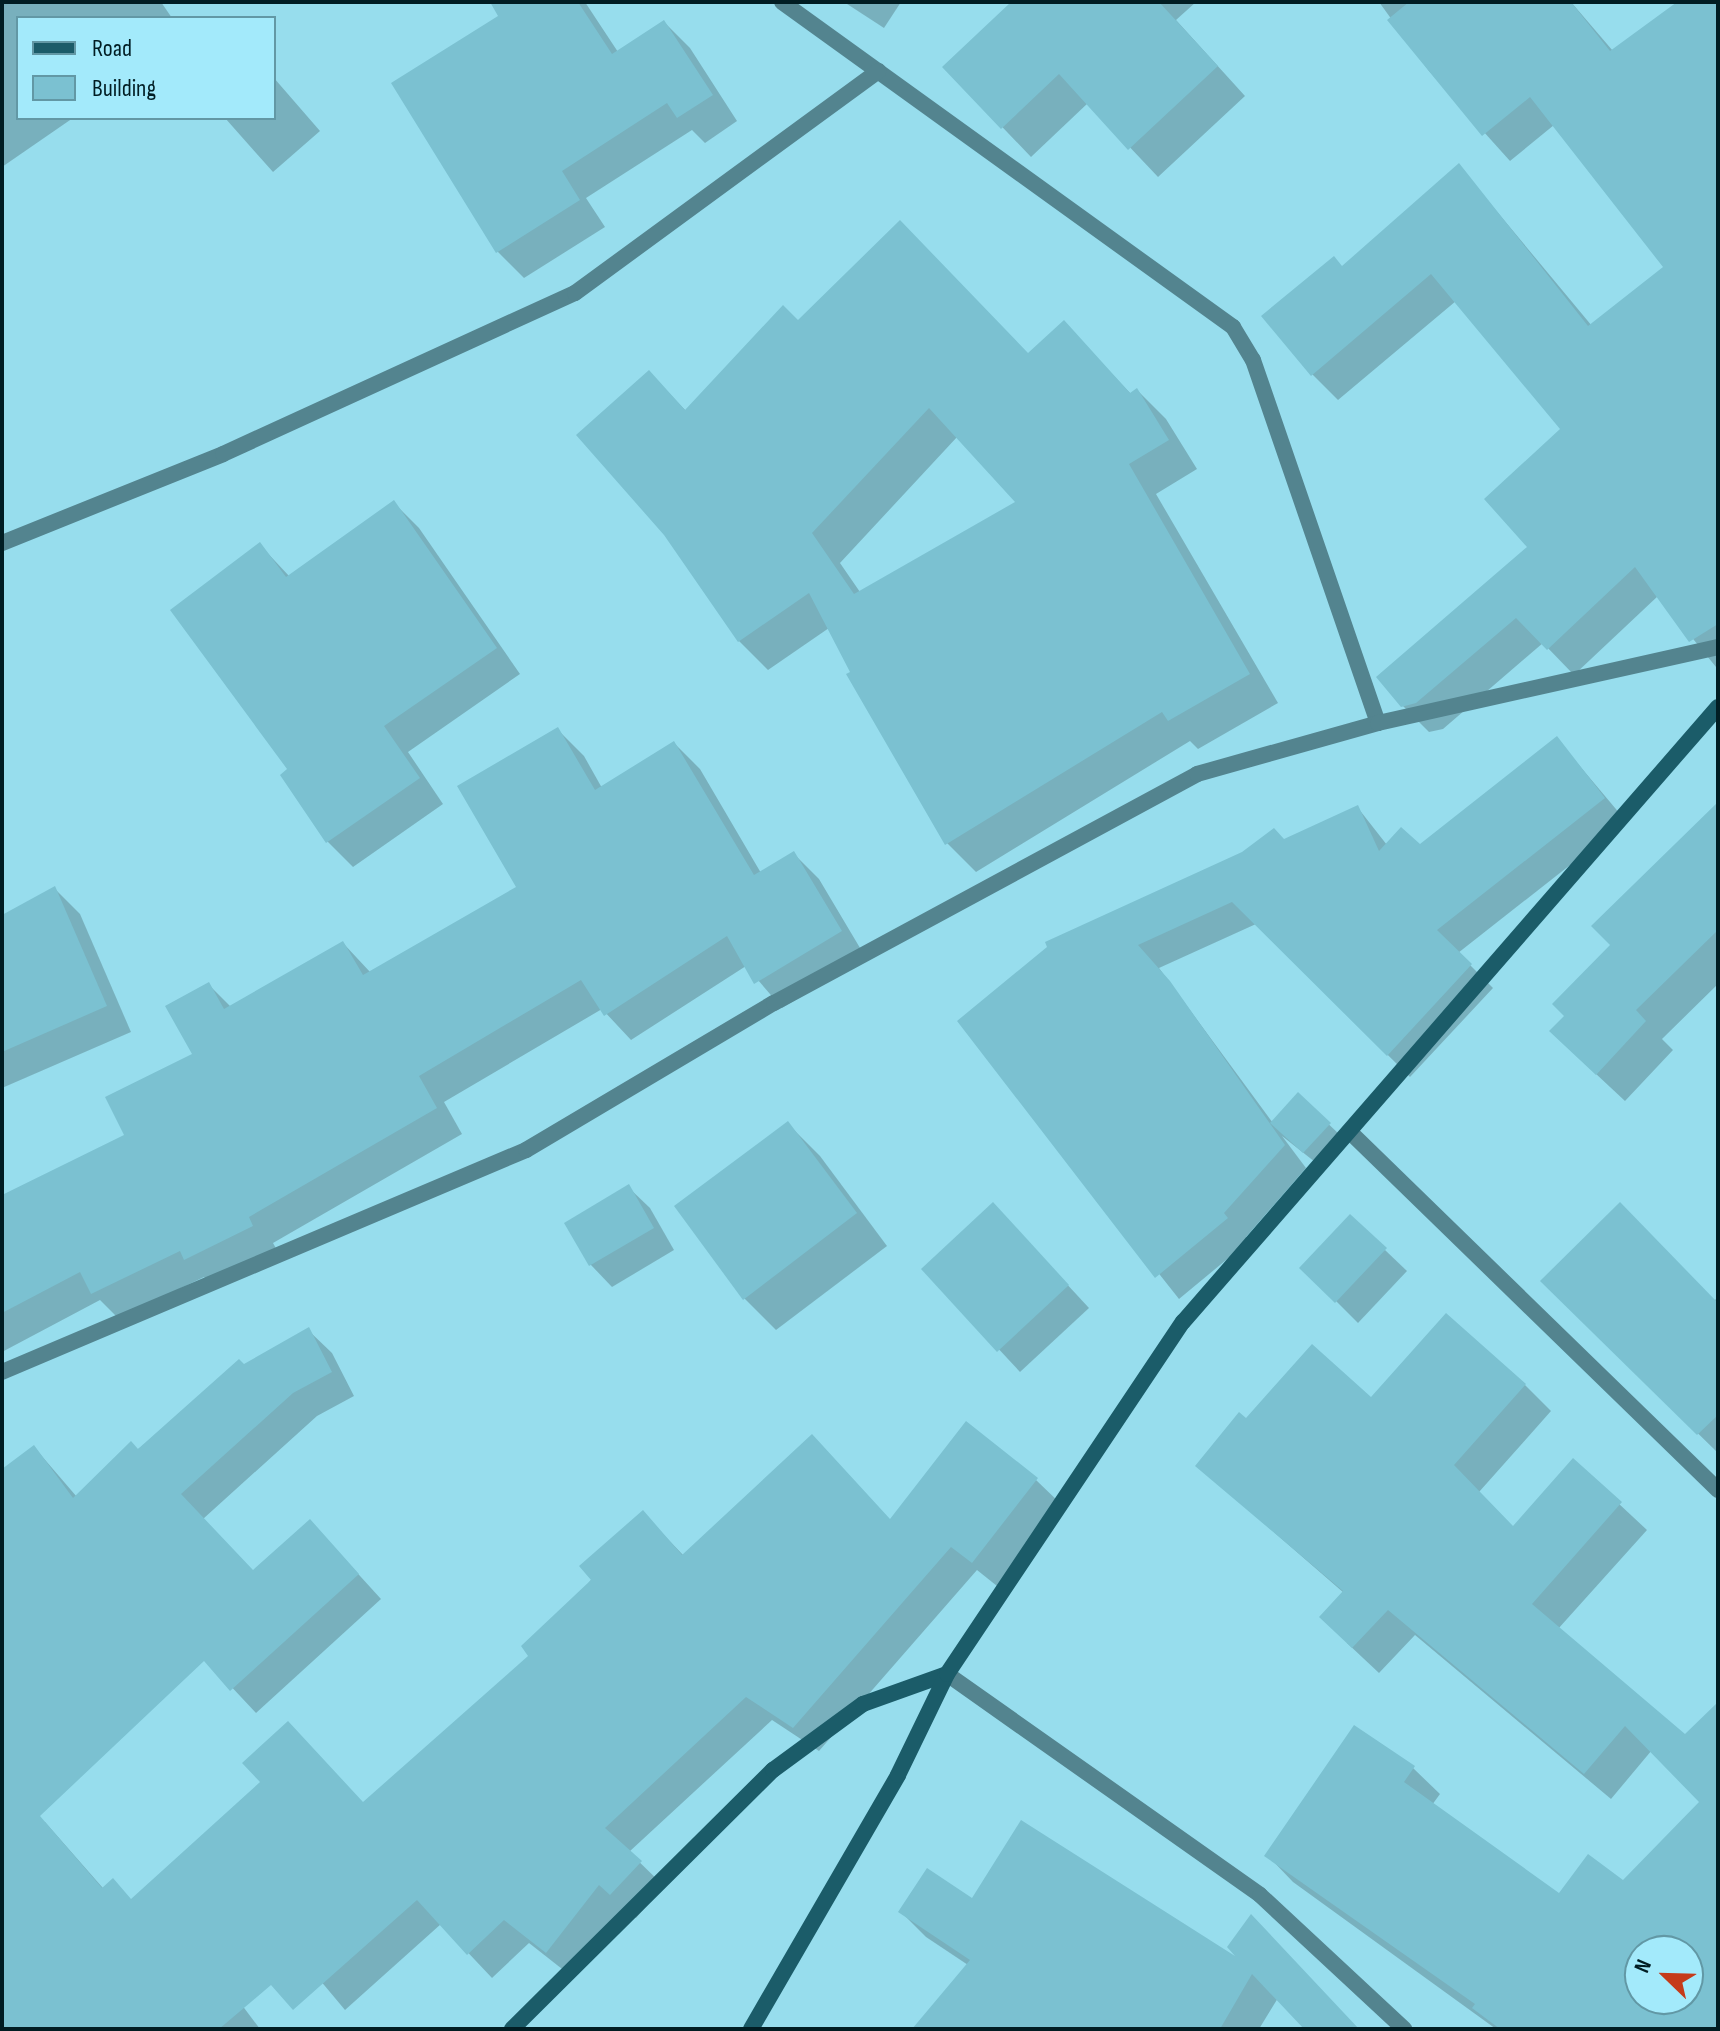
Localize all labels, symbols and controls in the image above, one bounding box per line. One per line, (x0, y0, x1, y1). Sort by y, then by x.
legend (16, 16, 276, 120)
text: Road (92, 34, 132, 63)
text: Building (92, 74, 156, 103)
north arrow (1624, 1935, 1704, 2015)
text: N (1629, 1956, 1658, 1977)

